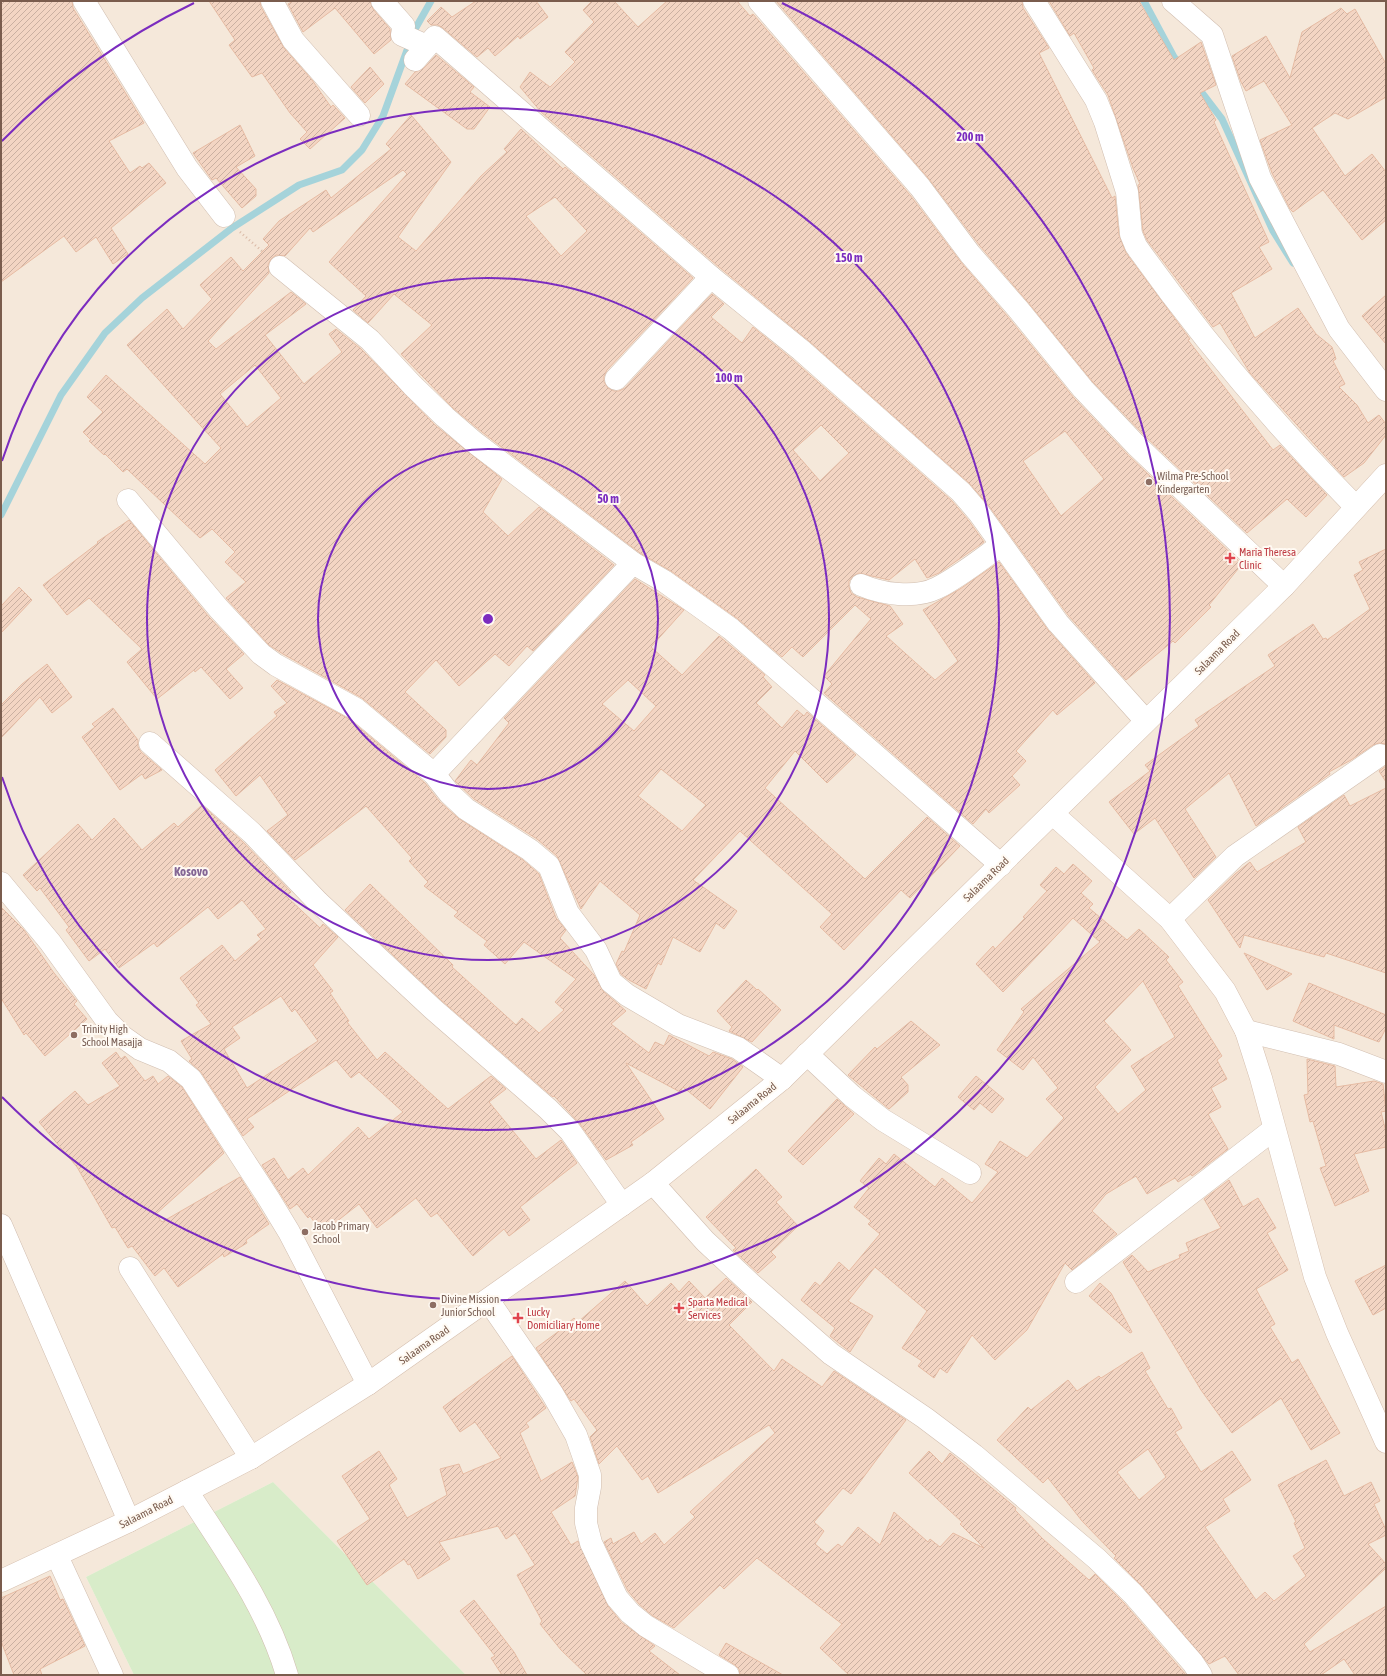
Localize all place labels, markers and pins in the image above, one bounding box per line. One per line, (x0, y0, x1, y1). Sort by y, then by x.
place label: Wilma Pre-School Kindergarten (1157, 470, 1229, 495)
marker: Wilma Pre-School Kindergarten (1144, 477, 1154, 487)
place label: Maria Theresa Clinic (1239, 546, 1296, 571)
marker: Maria Theresa Clinic (1224, 552, 1236, 564)
centre of rings (481, 612, 495, 626)
place label: Trinity High School Masajja (82, 1023, 142, 1048)
marker: Trinity High School Masajja (69, 1030, 79, 1040)
place label: Jacob Primary School (313, 1220, 370, 1245)
marker: Jacob Primary School (300, 1227, 310, 1237)
place label: Divine Mission Junior School (441, 1293, 499, 1318)
place label: Sparta Medical Services (688, 1296, 748, 1321)
marker: Divine Mission Junior School (428, 1300, 438, 1310)
marker: Sparta Medical Services (673, 1302, 685, 1314)
place label: Lucky Domiciliary Home (527, 1306, 600, 1331)
marker: Lucky Domiciliary Home (512, 1312, 524, 1324)

